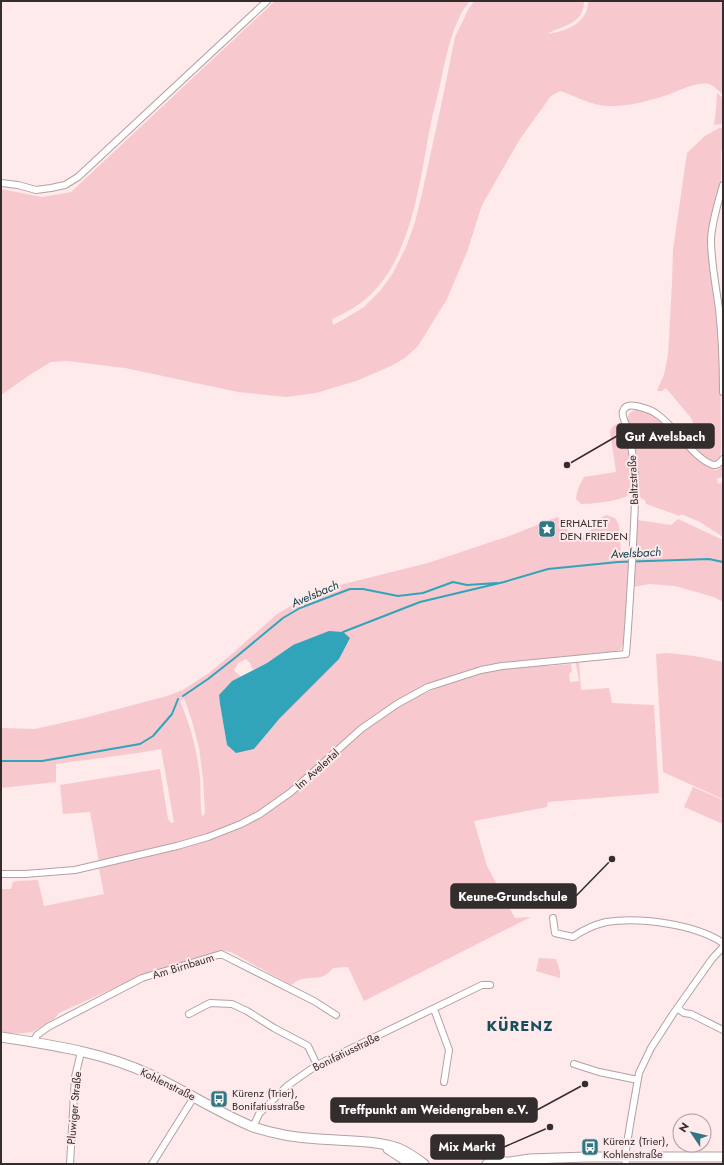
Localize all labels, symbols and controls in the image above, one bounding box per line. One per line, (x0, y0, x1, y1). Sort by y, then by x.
callout: Gut Avelsbach (617, 424, 714, 448)
text: Gut Avelsbach (625, 428, 706, 446)
street label: Baltzstraße (624, 454, 642, 505)
place label: ERHALTET DEN FRIEDEN (560, 515, 628, 544)
place icon: ERHALTET DEN FRIEDEN (537, 519, 557, 539)
water label: Avelsbach (609, 543, 662, 563)
water label: Avelsbach (287, 576, 342, 613)
street label: Im Avelertal (292, 745, 342, 793)
callout: Keune-Grundschule (451, 884, 576, 908)
text: Keune-Grundschule (458, 888, 568, 906)
street label: Am Birnbaum (150, 949, 216, 983)
district label: KÜRENZ (487, 1015, 553, 1037)
street label: Bonifatiusstraße (310, 1029, 383, 1075)
street label: Kohlenstraße (138, 1064, 199, 1104)
street label: Pluwiger Straße (63, 1070, 85, 1145)
place label: Kürenz (Trier), Bonifatiusstraße (232, 1085, 305, 1114)
bus stop icon: Kürenz (Trier), Bonifatiusstraße (209, 1089, 229, 1109)
callout: Treffpunkt am Weidengraben e.V. (331, 1098, 537, 1122)
text: Treffpunkt am Weidengraben e.V. (339, 1101, 529, 1119)
north arrow (672, 1113, 712, 1153)
text: N (675, 1119, 693, 1135)
place label: Kürenz (Trier), Kohlenstraße (603, 1133, 669, 1162)
callout: Mix Markt (431, 1135, 504, 1159)
bus stop icon: Kürenz (Trier), Kohlenstraße (580, 1137, 600, 1157)
text: Mix Markt (439, 1138, 496, 1156)

